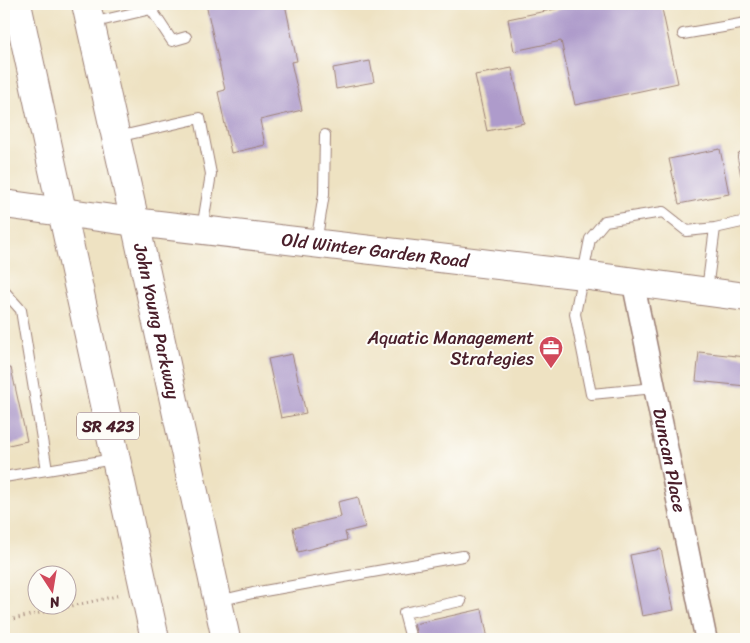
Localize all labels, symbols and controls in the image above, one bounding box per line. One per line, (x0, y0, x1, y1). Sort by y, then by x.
street label: Old Winter Garden Road (280, 223, 472, 278)
street label: John Young Parkway (124, 239, 189, 403)
place label: Aquatic Management Strategies (366, 322, 535, 375)
office icon: Aquatic Management Strategies (538, 335, 564, 369)
street label: Duncan Place (643, 405, 696, 515)
road number: SR 423 (77, 412, 139, 440)
north arrow (28, 566, 78, 616)
text: N (47, 589, 63, 616)

